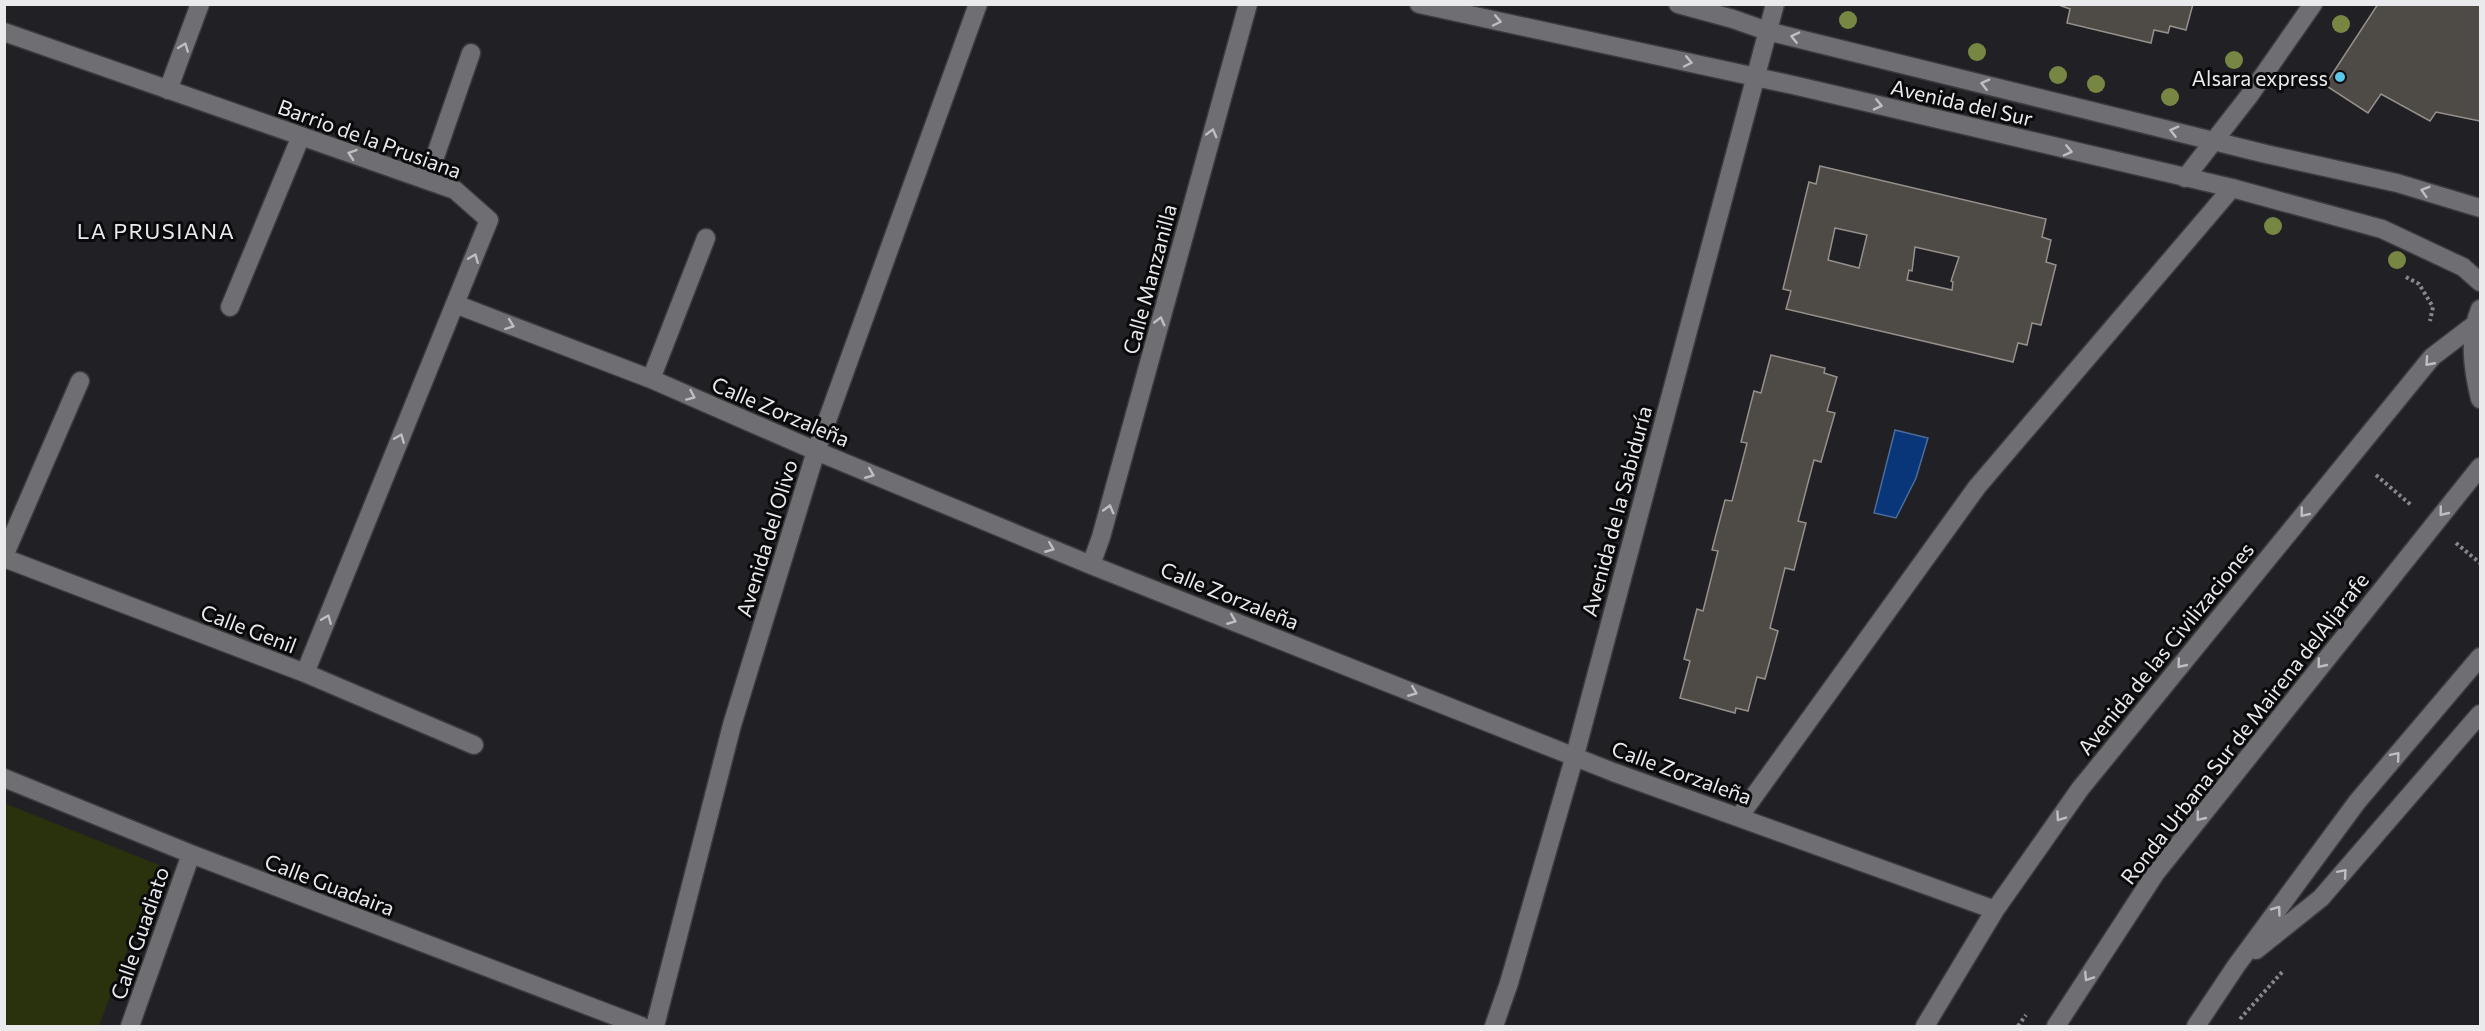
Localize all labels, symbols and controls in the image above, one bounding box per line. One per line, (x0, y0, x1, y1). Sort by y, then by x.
one-way arrow (1492, 14, 1502, 27)
one-way arrow (1790, 32, 1800, 45)
one-way arrow (177, 42, 190, 53)
one-way arrow (1683, 55, 1693, 68)
place label: Alsara express (2192, 65, 2328, 90)
marker: Alsara express (2333, 70, 2347, 84)
street label: Avenida del Sur (1889, 74, 2035, 130)
one-way arrow (1980, 78, 1990, 91)
street label: Barrio de la Prusiana (275, 93, 465, 183)
one-way arrow (1873, 98, 1883, 111)
one-way arrow (2169, 125, 2179, 138)
one-way arrow (1205, 128, 1218, 138)
one-way arrow (2062, 143, 2072, 156)
one-way arrow (347, 148, 357, 161)
one-way arrow (2420, 186, 2430, 198)
street label: Calle Manzanilla (1117, 201, 1181, 357)
district label: LA PRUSIANA (77, 217, 235, 244)
one-way arrow (467, 253, 479, 264)
one-way arrow (1153, 316, 1166, 326)
one-way arrow (504, 317, 514, 330)
one-way arrow (2425, 356, 2436, 366)
street label: Calle Zorzaleña (708, 371, 854, 451)
one-way arrow (684, 389, 695, 401)
street label: Avenida de la Sabiduría (1576, 403, 1656, 619)
one-way arrow (393, 434, 406, 444)
street label: Avenida del Olivo (730, 456, 802, 620)
one-way arrow (864, 467, 875, 479)
one-way arrow (1101, 504, 1114, 514)
one-way arrow (2440, 505, 2451, 516)
one-way arrow (2301, 506, 2312, 517)
street label: Avenida de las Civilizaciones (2072, 537, 2258, 759)
one-way arrow (1044, 541, 1055, 553)
street label: Calle Zorzaleña (1157, 556, 1303, 634)
street label: Ronda Urbana Sur de Mairena delAljarafe (2115, 567, 2373, 889)
street label: Calle Genil (198, 598, 300, 658)
one-way arrow (1226, 613, 1236, 626)
one-way arrow (320, 614, 332, 625)
one-way arrow (2178, 657, 2189, 668)
one-way arrow (2318, 658, 2329, 669)
one-way arrow (1407, 685, 1418, 697)
street label: Calle Zorzaleña (1609, 735, 1755, 809)
one-way arrow (2389, 752, 2400, 763)
one-way arrow (2057, 810, 2068, 821)
one-way arrow (2196, 810, 2207, 821)
street label: Calle Guadaira (262, 848, 398, 920)
street label: Calle Guadiato (105, 863, 173, 1003)
one-way arrow (2336, 869, 2347, 880)
one-way arrow (2270, 905, 2281, 916)
one-way arrow (2084, 970, 2095, 981)

